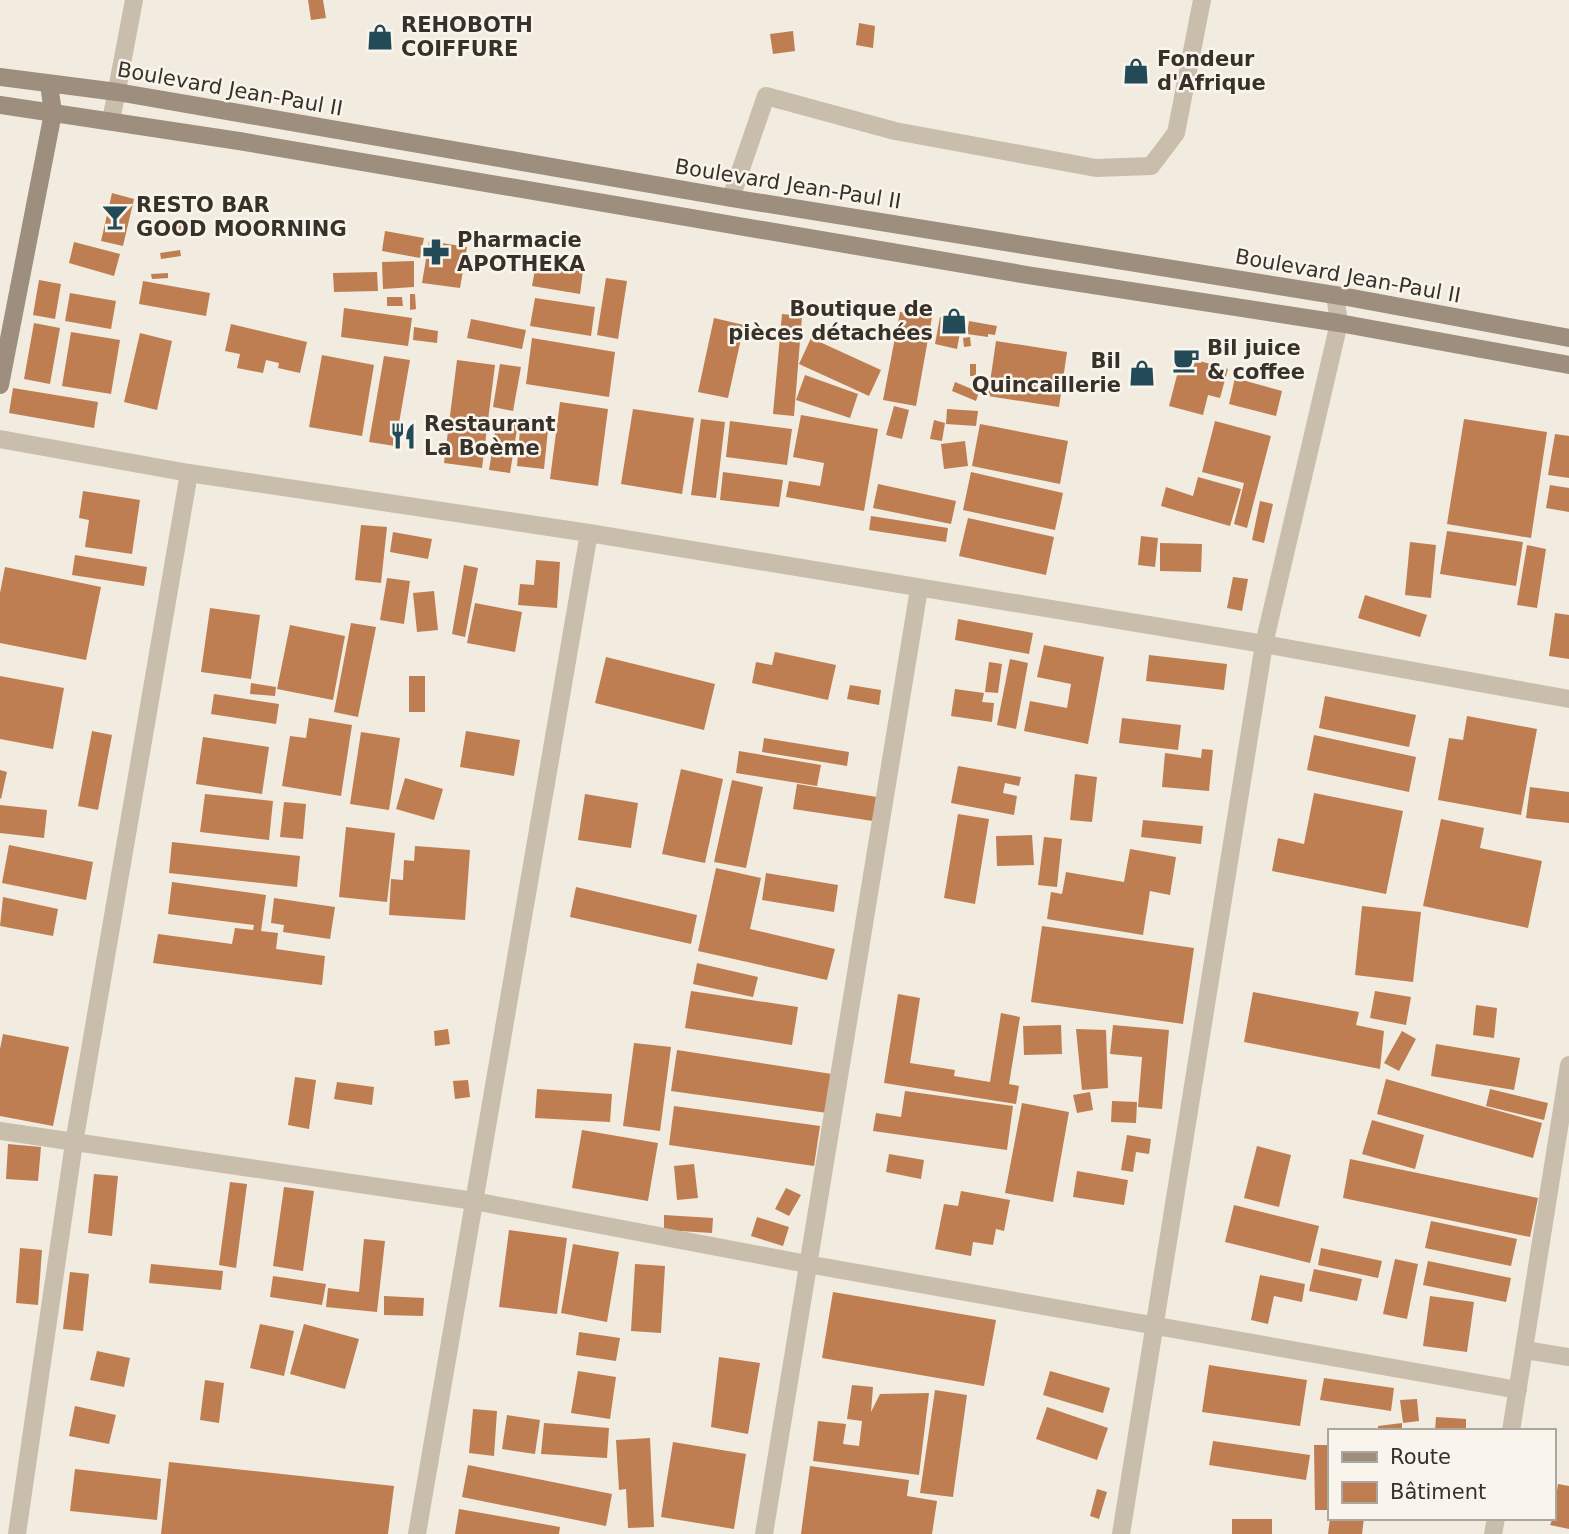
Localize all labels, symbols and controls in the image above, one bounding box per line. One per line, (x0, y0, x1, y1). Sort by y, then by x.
place label: REHOBOTH COIFFURE (401, 13, 533, 61)
shop icon: REHOBOTH COIFFURE (365, 22, 395, 52)
place label: Fondeur d'Afrique (1157, 47, 1266, 95)
shop icon: Fondeur d'Afrique (1121, 56, 1151, 86)
street label: Boulevard Jean-Paul II (115, 57, 345, 121)
street label: Boulevard Jean-Paul II (673, 154, 903, 214)
place label: RESTO BAR GOOD MOORNING (136, 193, 347, 241)
bar icon: RESTO BAR GOOD MOORNING (100, 202, 130, 232)
place label: Pharmacie APOTHEKA (457, 228, 586, 276)
pharmacy icon: Pharmacie APOTHEKA (421, 237, 451, 267)
street label: Boulevard Jean-Paul II (1233, 244, 1463, 308)
place label: Boutique de pièces détachées (728, 297, 933, 345)
shop icon: Boutique de pièces détachées (939, 306, 969, 336)
place label: Bil juice & coffee (1207, 336, 1305, 384)
cafe icon: Bil juice & coffee (1171, 345, 1201, 375)
place label: Bil Quincaillerie (972, 349, 1121, 397)
shop icon: Bil Quincaillerie (1127, 358, 1157, 388)
place label: Restaurant La Boème (424, 412, 556, 460)
restaurant icon: Restaurant La Boème (388, 421, 418, 451)
legend (1328, 1429, 1555, 1520)
text: Route (1390, 1445, 1451, 1469)
text: Bâtiment (1390, 1480, 1486, 1504)

